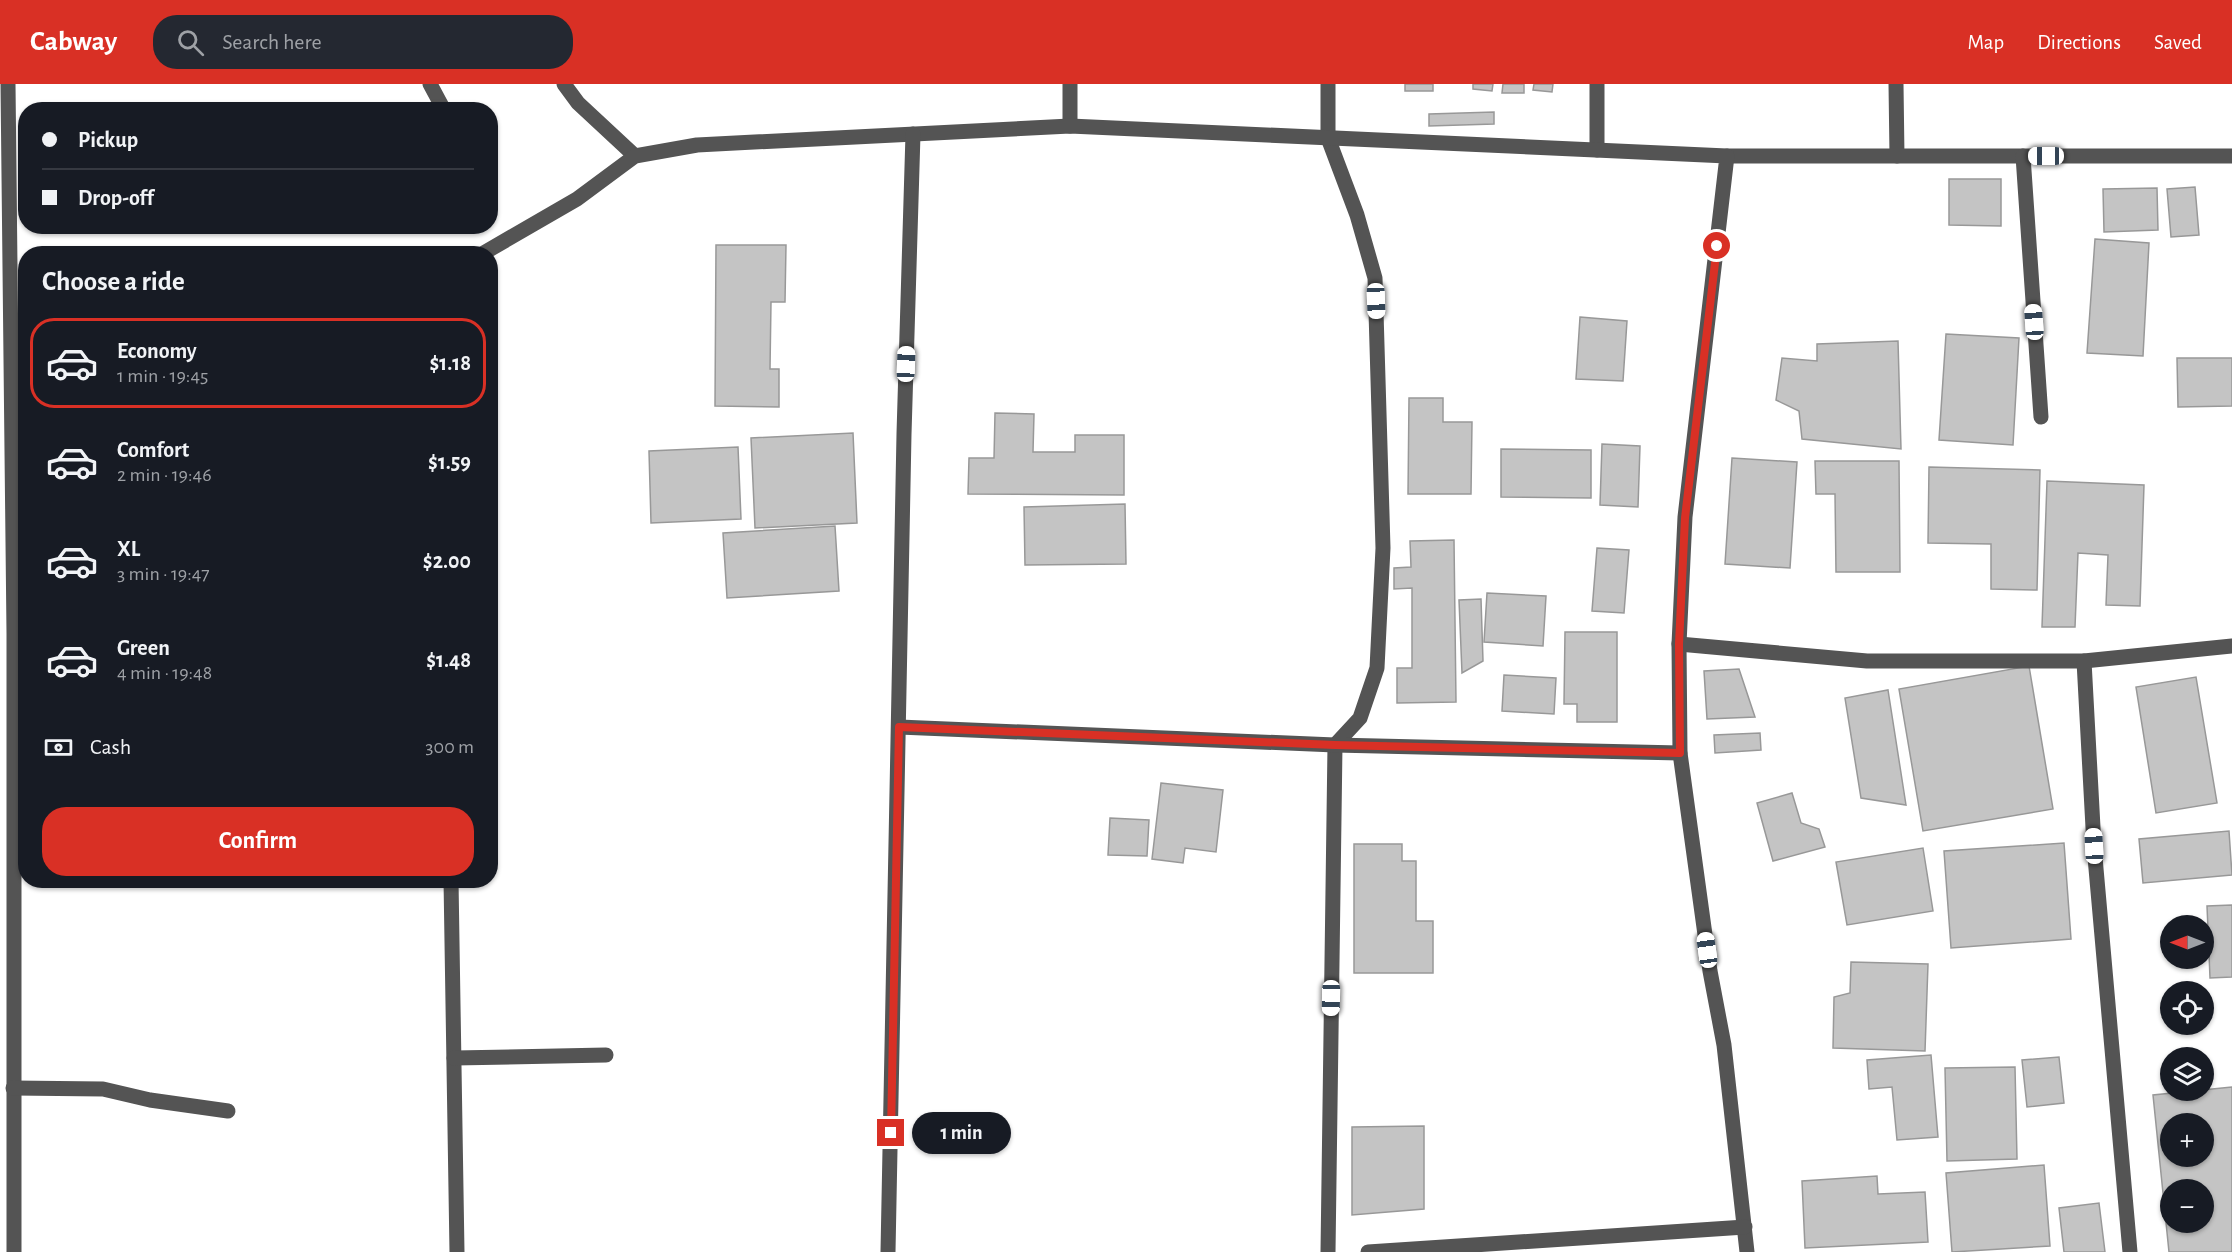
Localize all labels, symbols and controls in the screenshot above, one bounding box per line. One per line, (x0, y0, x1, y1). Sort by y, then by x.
search box (153, 15, 573, 69)
icon: search (174, 26, 207, 59)
text: Cabway (30, 28, 117, 56)
text: Search here (222, 31, 322, 53)
text: Map (1968, 32, 2004, 53)
text: Directions (2037, 32, 2121, 53)
text: Saved (2154, 32, 2202, 53)
text: Pickup (78, 129, 138, 151)
car (2028, 147, 2064, 165)
text: Drop-off (78, 187, 154, 209)
route start (1703, 232, 1730, 259)
text: Choose a ride (42, 268, 185, 295)
car (1366, 283, 1386, 319)
car (2024, 303, 2044, 341)
icon: car (45, 336, 99, 390)
text: Economy (117, 340, 197, 362)
car (896, 346, 916, 382)
text: $1.18 (429, 352, 471, 374)
text: 1 min · 19:45 (117, 366, 208, 386)
icon: car (45, 435, 99, 489)
text: Comfort (117, 439, 189, 461)
text: $1.59 (428, 451, 471, 473)
text: 2 min · 19:46 (117, 465, 212, 485)
icon: car (45, 534, 99, 588)
text: XL (117, 538, 140, 560)
text: $2.00 (423, 550, 471, 572)
text: 3 min · 19:47 (117, 564, 210, 584)
icon: car (45, 633, 99, 687)
text: Green (117, 637, 170, 659)
text: $1.48 (426, 649, 471, 671)
text: 4 min · 19:48 (117, 663, 212, 683)
icon: cash (42, 731, 75, 764)
text: Cash (90, 736, 131, 758)
text: 300 m (425, 737, 474, 757)
button: Confirm (42, 807, 474, 876)
car (2084, 828, 2104, 864)
north arrow (2160, 915, 2214, 969)
map controls (2160, 915, 2214, 1233)
car (1696, 931, 1718, 969)
car (1322, 980, 1340, 1016)
button: locate (2160, 981, 2214, 1035)
button: layers (2160, 1047, 2214, 1101)
callout: 1 min (912, 1112, 1011, 1154)
button: + (2160, 1113, 2214, 1167)
route end (877, 1119, 904, 1146)
text: 1 min (940, 1123, 983, 1143)
button: − (2160, 1179, 2214, 1233)

